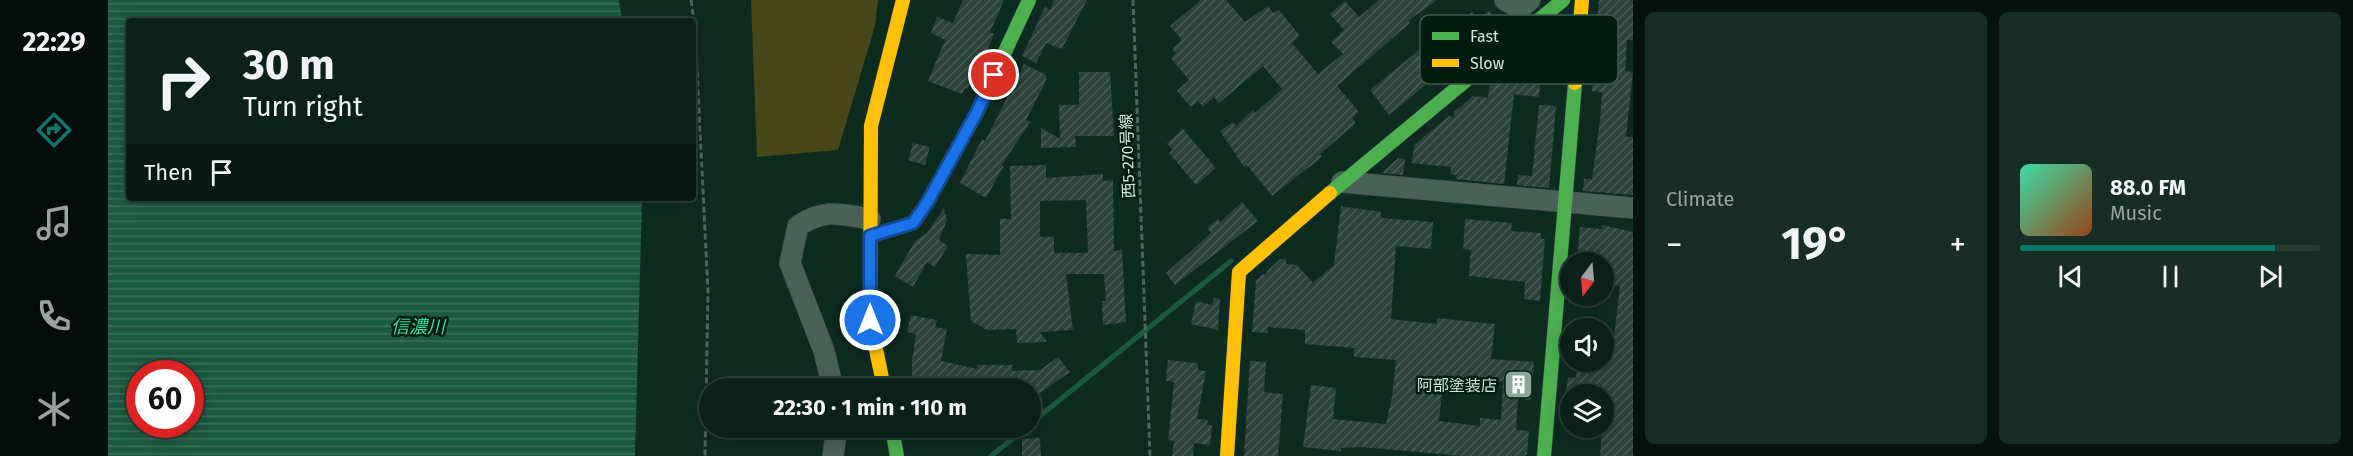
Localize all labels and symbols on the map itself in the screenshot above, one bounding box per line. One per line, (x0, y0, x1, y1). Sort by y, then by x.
legend (1420, 15, 1618, 84)
text: Fast (1470, 27, 1499, 46)
pin (968, 49, 1019, 100)
text: Slow (1470, 54, 1505, 73)
street label: 西5-270号線 (1117, 113, 1138, 199)
north arrow (1560, 252, 1614, 306)
position arrow (838, 288, 902, 352)
water label: 信濃川 (391, 316, 447, 338)
speed limit sign: 60 (126, 360, 204, 438)
building icon: 阿部塗装店 (1502, 369, 1534, 401)
place label: 阿部塗装店 (1417, 376, 1497, 395)

